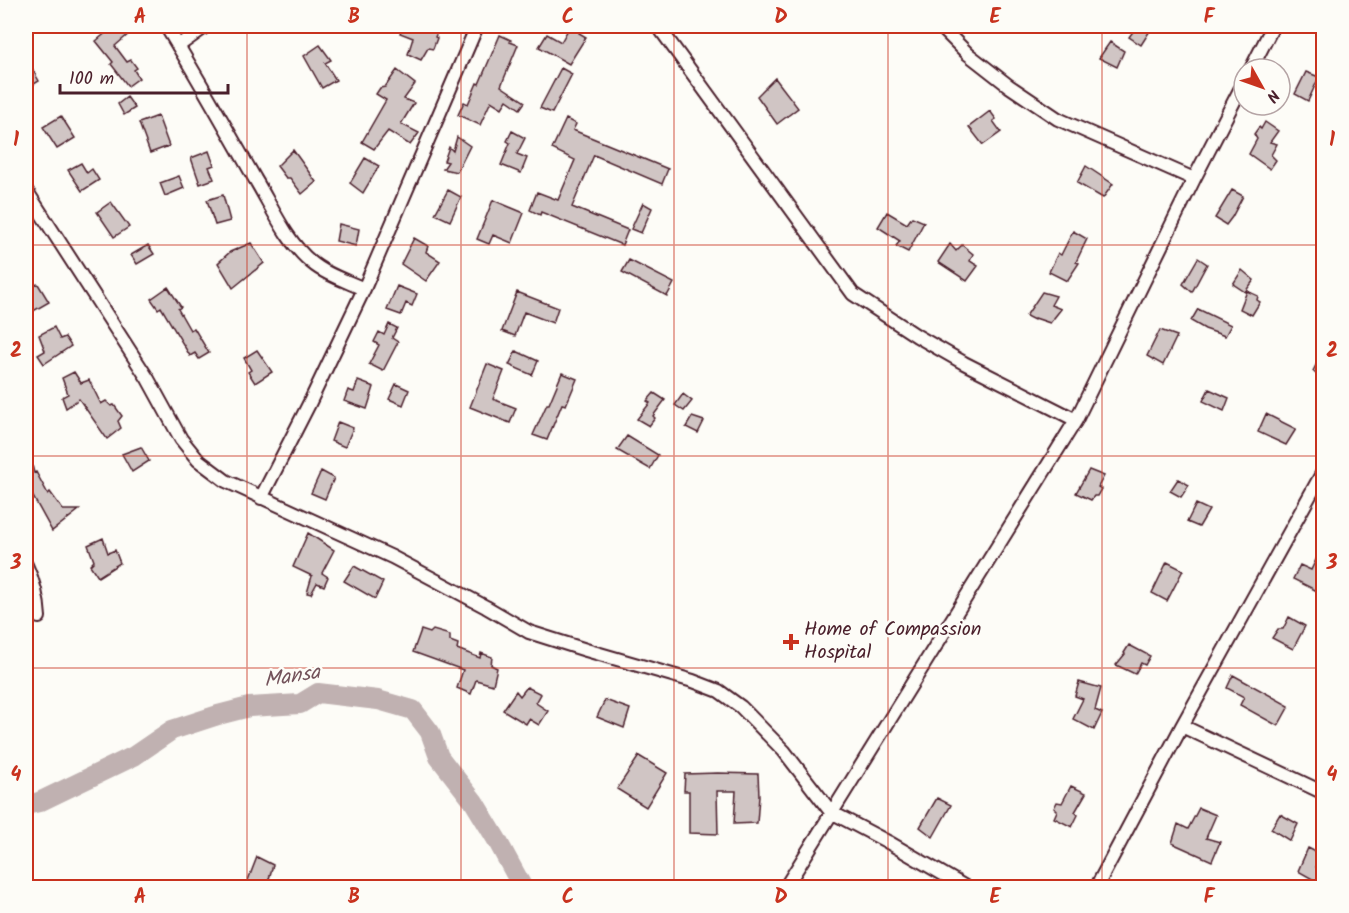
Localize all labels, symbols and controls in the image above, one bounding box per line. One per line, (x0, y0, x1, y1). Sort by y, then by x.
text: A (134, 2, 146, 34)
text: B (348, 2, 360, 34)
text: C (562, 2, 574, 34)
text: D (774, 2, 788, 34)
text: E (989, 2, 1001, 34)
text: F (1204, 2, 1216, 34)
scale bar (60, 57, 228, 95)
north arrow (1232, 57, 1292, 117)
text: 100 m (69, 65, 114, 94)
text: N (1260, 84, 1285, 108)
text: 1 (13, 125, 19, 157)
text: 1 (1329, 125, 1335, 157)
text: 2 (10, 336, 22, 368)
text: 2 (1326, 336, 1338, 368)
text: 3 (10, 548, 22, 580)
text: 3 (1326, 548, 1338, 580)
place label: Home of Compassion Hospital (804, 614, 981, 669)
marker: Home of Compassion Hospital (782, 633, 800, 651)
water label: Mansa (262, 656, 324, 698)
text: 4 (11, 760, 22, 792)
text: 4 (1327, 760, 1338, 792)
text: A (134, 882, 146, 913)
text: B (348, 882, 360, 913)
text: C (562, 882, 574, 913)
text: D (774, 882, 788, 913)
text: E (989, 882, 1001, 913)
text: F (1204, 882, 1216, 913)

